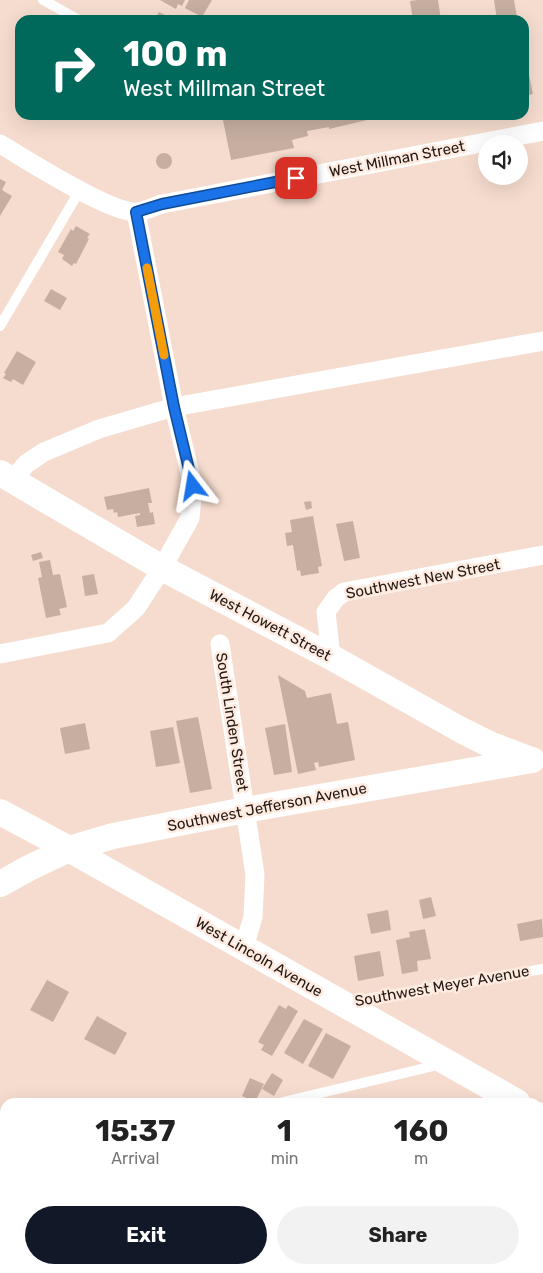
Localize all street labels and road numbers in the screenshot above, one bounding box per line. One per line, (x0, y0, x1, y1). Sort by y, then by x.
street label: West Millman Street (328, 137, 467, 181)
street label: Southwest New Street (344, 555, 502, 603)
street label: West Howett Street (206, 585, 334, 665)
street label: South Linden Street (212, 651, 252, 793)
street label: Southwest Jefferson Avenue (166, 779, 368, 835)
street label: West Lincoln Avenue (192, 913, 326, 1001)
street label: Southwest Meyer Avenue (353, 962, 531, 1010)

